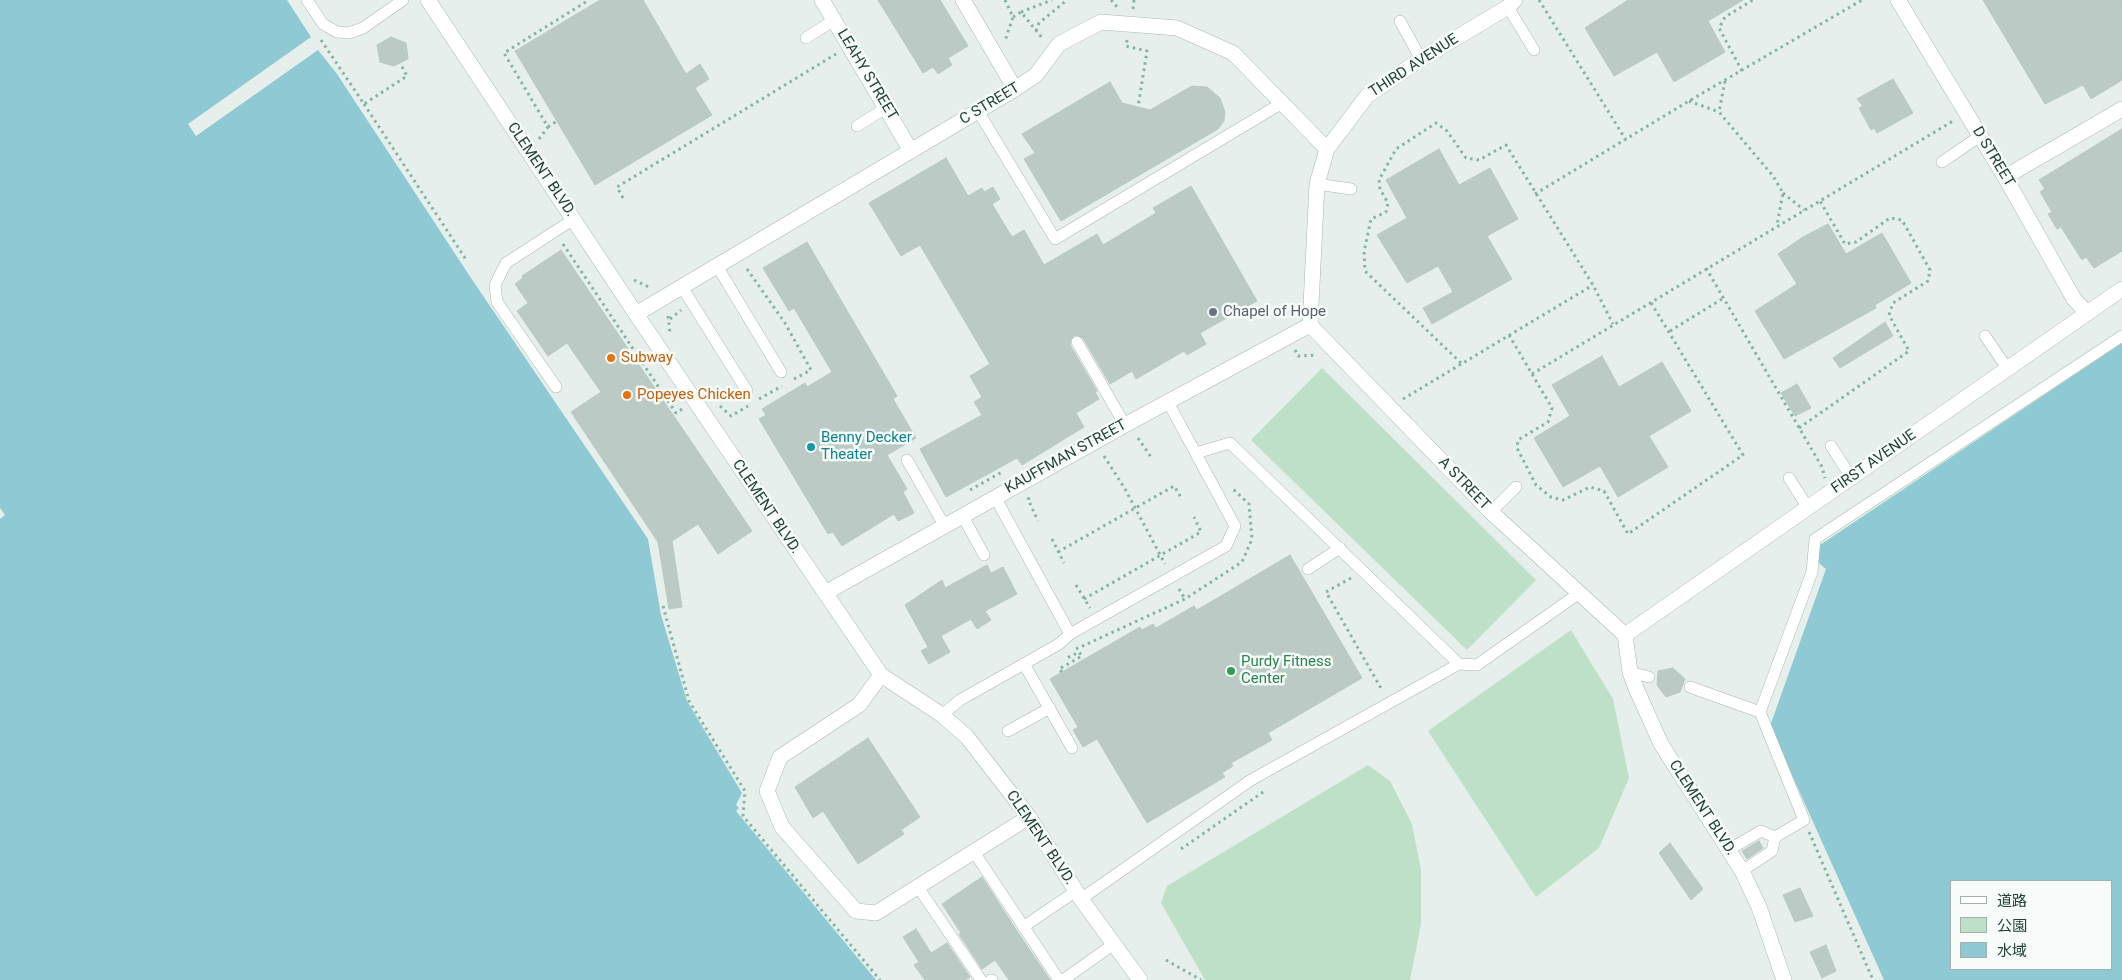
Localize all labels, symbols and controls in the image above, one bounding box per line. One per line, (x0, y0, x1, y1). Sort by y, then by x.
street label: LEAHY STREET (833, 26, 901, 124)
street label: THIRD AVENUE (1366, 30, 1462, 102)
street label: C STREET (957, 79, 1023, 129)
street label: CLEMENT BLVD. (503, 119, 579, 221)
street label: D STREET (1968, 124, 2018, 190)
place label: Chapel of Hope (1223, 303, 1326, 321)
marker: Chapel of Hope (1207, 306, 1219, 318)
place label: Subway (621, 349, 673, 367)
marker: Subway (605, 352, 617, 364)
place label: Popeyes Chicken (637, 386, 751, 404)
marker: Popeyes Chicken (621, 389, 633, 401)
street label: KAUFFMAN STREET (1002, 416, 1130, 498)
street label: FIRST AVENUE (1828, 426, 1920, 498)
place label: Benny Decker Theater (821, 429, 912, 464)
marker: Benny Decker Theater (805, 441, 817, 453)
street label: A STREET (1434, 454, 1494, 514)
street label: CLEMENT BLVD. (728, 456, 804, 558)
place label: Purdy Fitness Center (1241, 653, 1332, 688)
marker: Purdy Fitness Center (1225, 665, 1237, 677)
street label: CLEMENT BLVD. (1665, 757, 1739, 859)
street label: CLEMENT BLVD. (1002, 787, 1078, 889)
legend (1950, 880, 2112, 970)
text: 道路 (1997, 892, 2027, 910)
text: 公園 (1997, 917, 2027, 935)
text: 水域 (1997, 942, 2027, 960)

